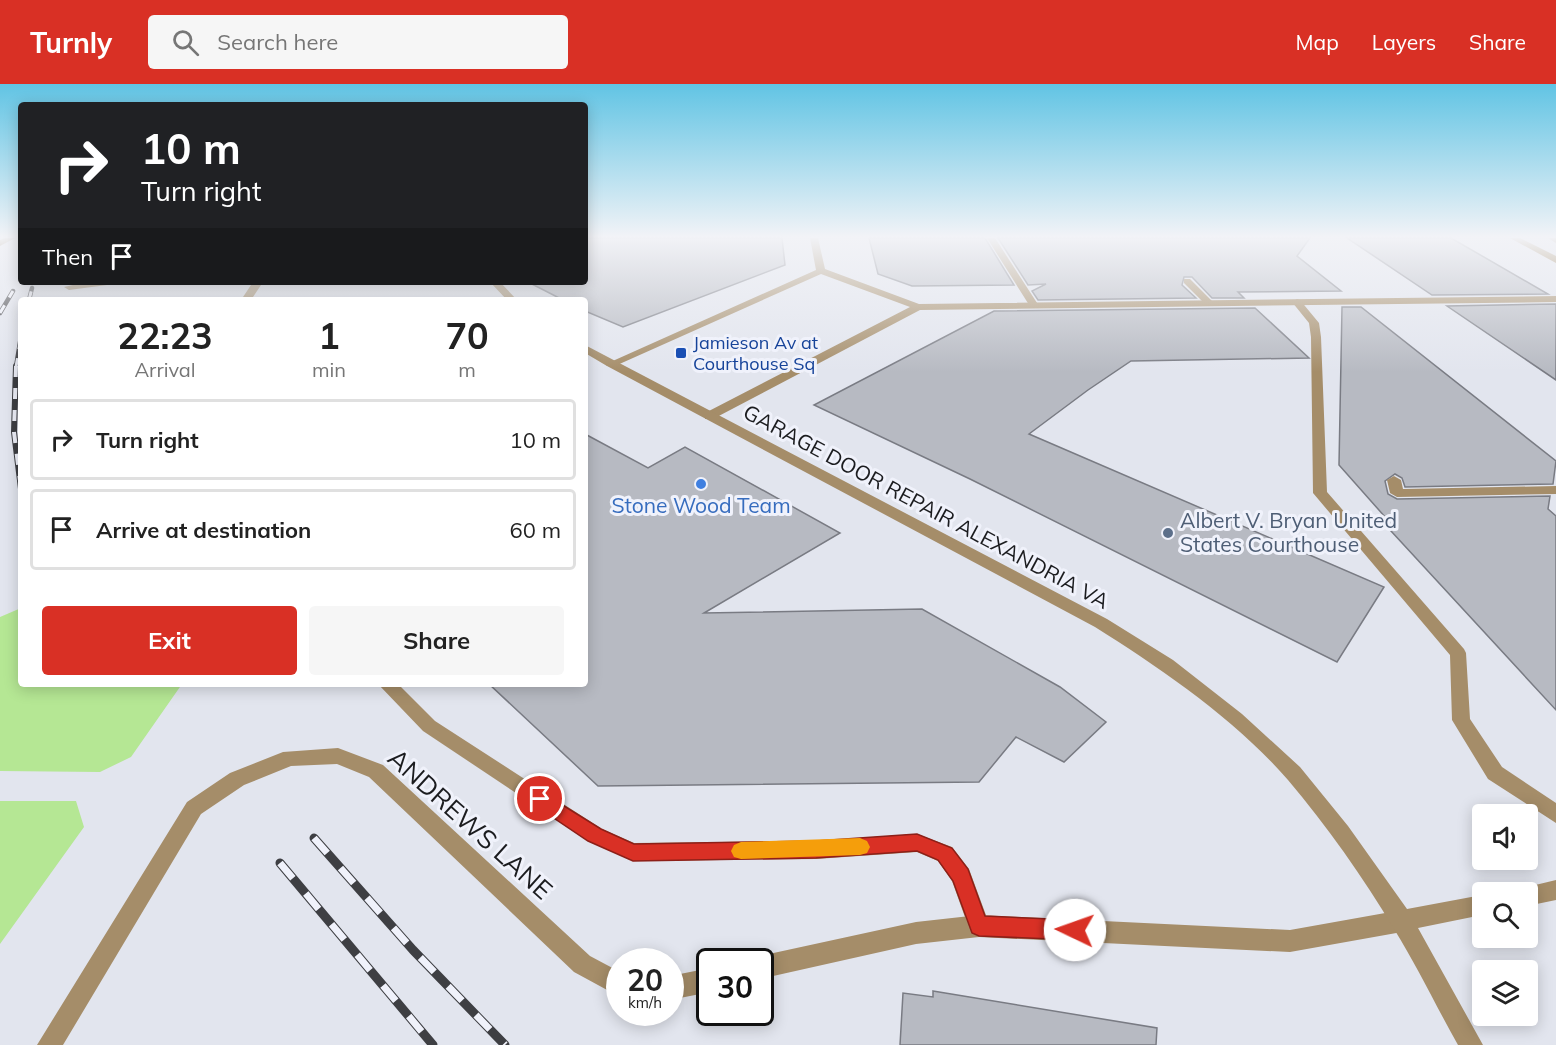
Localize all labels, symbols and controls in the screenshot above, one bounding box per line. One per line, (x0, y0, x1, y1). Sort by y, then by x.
search box (148, 15, 568, 69)
text: Turnly (30, 25, 112, 60)
icon: search (169, 26, 202, 59)
text: Search here (217, 28, 338, 56)
text: Map (1296, 29, 1339, 55)
text: Layers (1372, 29, 1436, 55)
text: Share (1469, 29, 1526, 55)
text: 10 m (141, 122, 241, 175)
icon: right (42, 126, 120, 204)
text: Turn right (141, 174, 261, 208)
icon: arrive (105, 240, 138, 273)
text: Then (42, 243, 93, 271)
text: 22:23 (117, 313, 213, 358)
text: 1 (318, 313, 340, 358)
text: 70 (445, 313, 489, 358)
place label: Jamieson Av at Courthouse Sq (693, 331, 818, 375)
marker: Jamieson Av at Courthouse Sq (674, 346, 688, 360)
text: Arrival (134, 357, 196, 382)
text: min (312, 357, 346, 382)
text: m (458, 357, 476, 382)
street label: GARAGE DOOR REPAIR ALEXANDRIA VA (739, 398, 1114, 614)
icon: right (45, 423, 78, 456)
text: Turn right (96, 426, 199, 454)
text: 10 m (510, 426, 561, 454)
marker: Stone Wood Team (694, 477, 708, 491)
place label: Stone Wood Team (611, 492, 791, 518)
place label: Albert V. Bryan United States Courthouse (1180, 507, 1397, 557)
icon: arrive (45, 513, 78, 546)
text: Arrive at destination (96, 516, 311, 544)
text: 60 m (510, 516, 561, 544)
marker: Albert V. Bryan United States Courthouse (1161, 526, 1175, 540)
button: Exit (42, 606, 297, 675)
button: Share (309, 606, 564, 675)
street label: ANDREWS LANE (381, 741, 559, 906)
pin (514, 773, 565, 824)
icon: arrive (523, 782, 556, 815)
map controls (1472, 804, 1538, 1026)
button: sound (1472, 804, 1538, 870)
button: search (1472, 882, 1538, 948)
position arrow (1043, 898, 1107, 962)
speed limit sign: 30 (696, 948, 774, 1026)
button: layers (1472, 960, 1538, 1026)
text: 20 (627, 961, 663, 999)
text: km/h (628, 993, 662, 1012)

